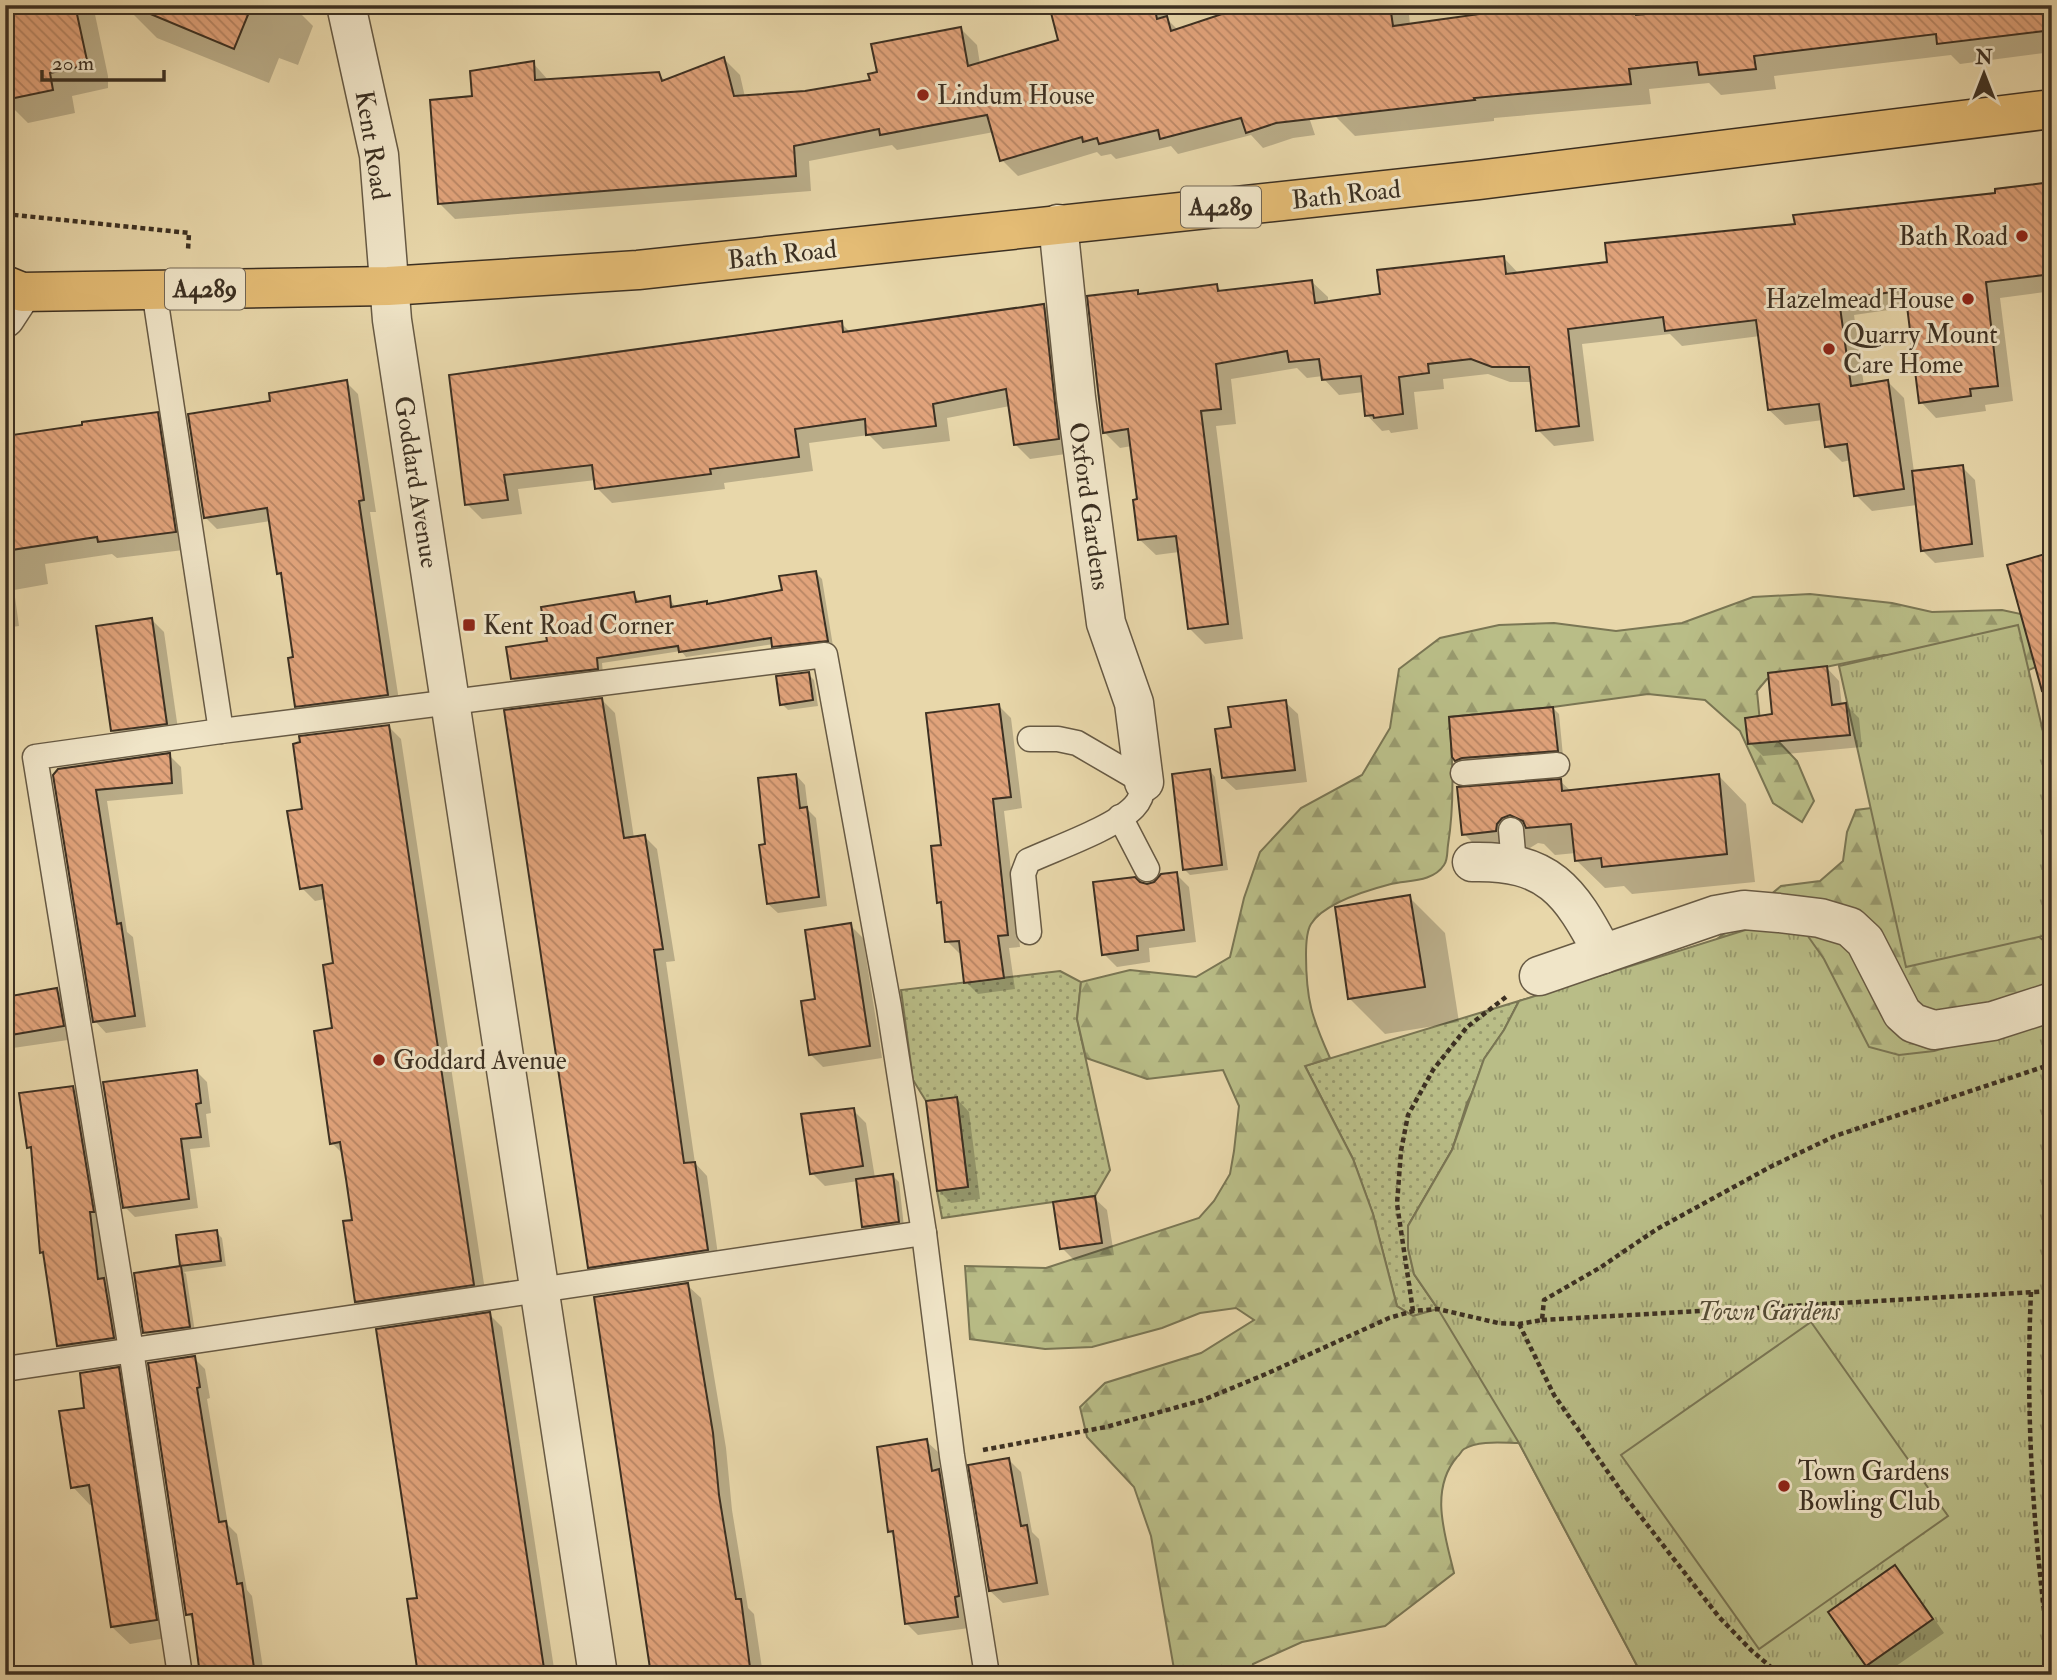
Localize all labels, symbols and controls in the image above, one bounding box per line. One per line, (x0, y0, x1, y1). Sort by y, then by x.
scale bar (42, 38, 164, 82)
north arrow (1948, 38, 2018, 108)
text: N (1974, 46, 1993, 70)
text: 20 m (52, 50, 94, 77)
place label: Lindum House (937, 80, 1095, 112)
marker: Lindum House (915, 87, 931, 103)
street label: Kent Road (348, 88, 396, 202)
street label: Bath Road (1290, 173, 1402, 217)
road number: A4289 (1181, 187, 1261, 228)
place label: Bath Road (1898, 221, 2008, 253)
marker: Bath Road (2014, 228, 2030, 244)
street label: Bath Road (726, 233, 838, 277)
road number: A4289 (165, 268, 245, 310)
place label: Hazelmead House (1765, 284, 1954, 316)
marker: Hazelmead House (1960, 291, 1976, 307)
place label: Quarry Mount Care Home (1843, 319, 1998, 381)
marker: Quarry Mount Care Home (1821, 341, 1837, 357)
street label: Goddard Avenue (387, 394, 445, 571)
street label: Oxford Gardens (1061, 420, 1117, 592)
place label: Kent Road Corner (483, 610, 674, 642)
marker: Kent Road Corner (461, 617, 477, 633)
place label: Goddard Avenue (393, 1045, 567, 1077)
marker: Goddard Avenue (371, 1052, 387, 1068)
park label: Town Gardens (1698, 1296, 1841, 1328)
place label: Town Gardens Bowling Club (1798, 1456, 1949, 1518)
marker: Town Gardens Bowling Club (1776, 1478, 1792, 1494)

